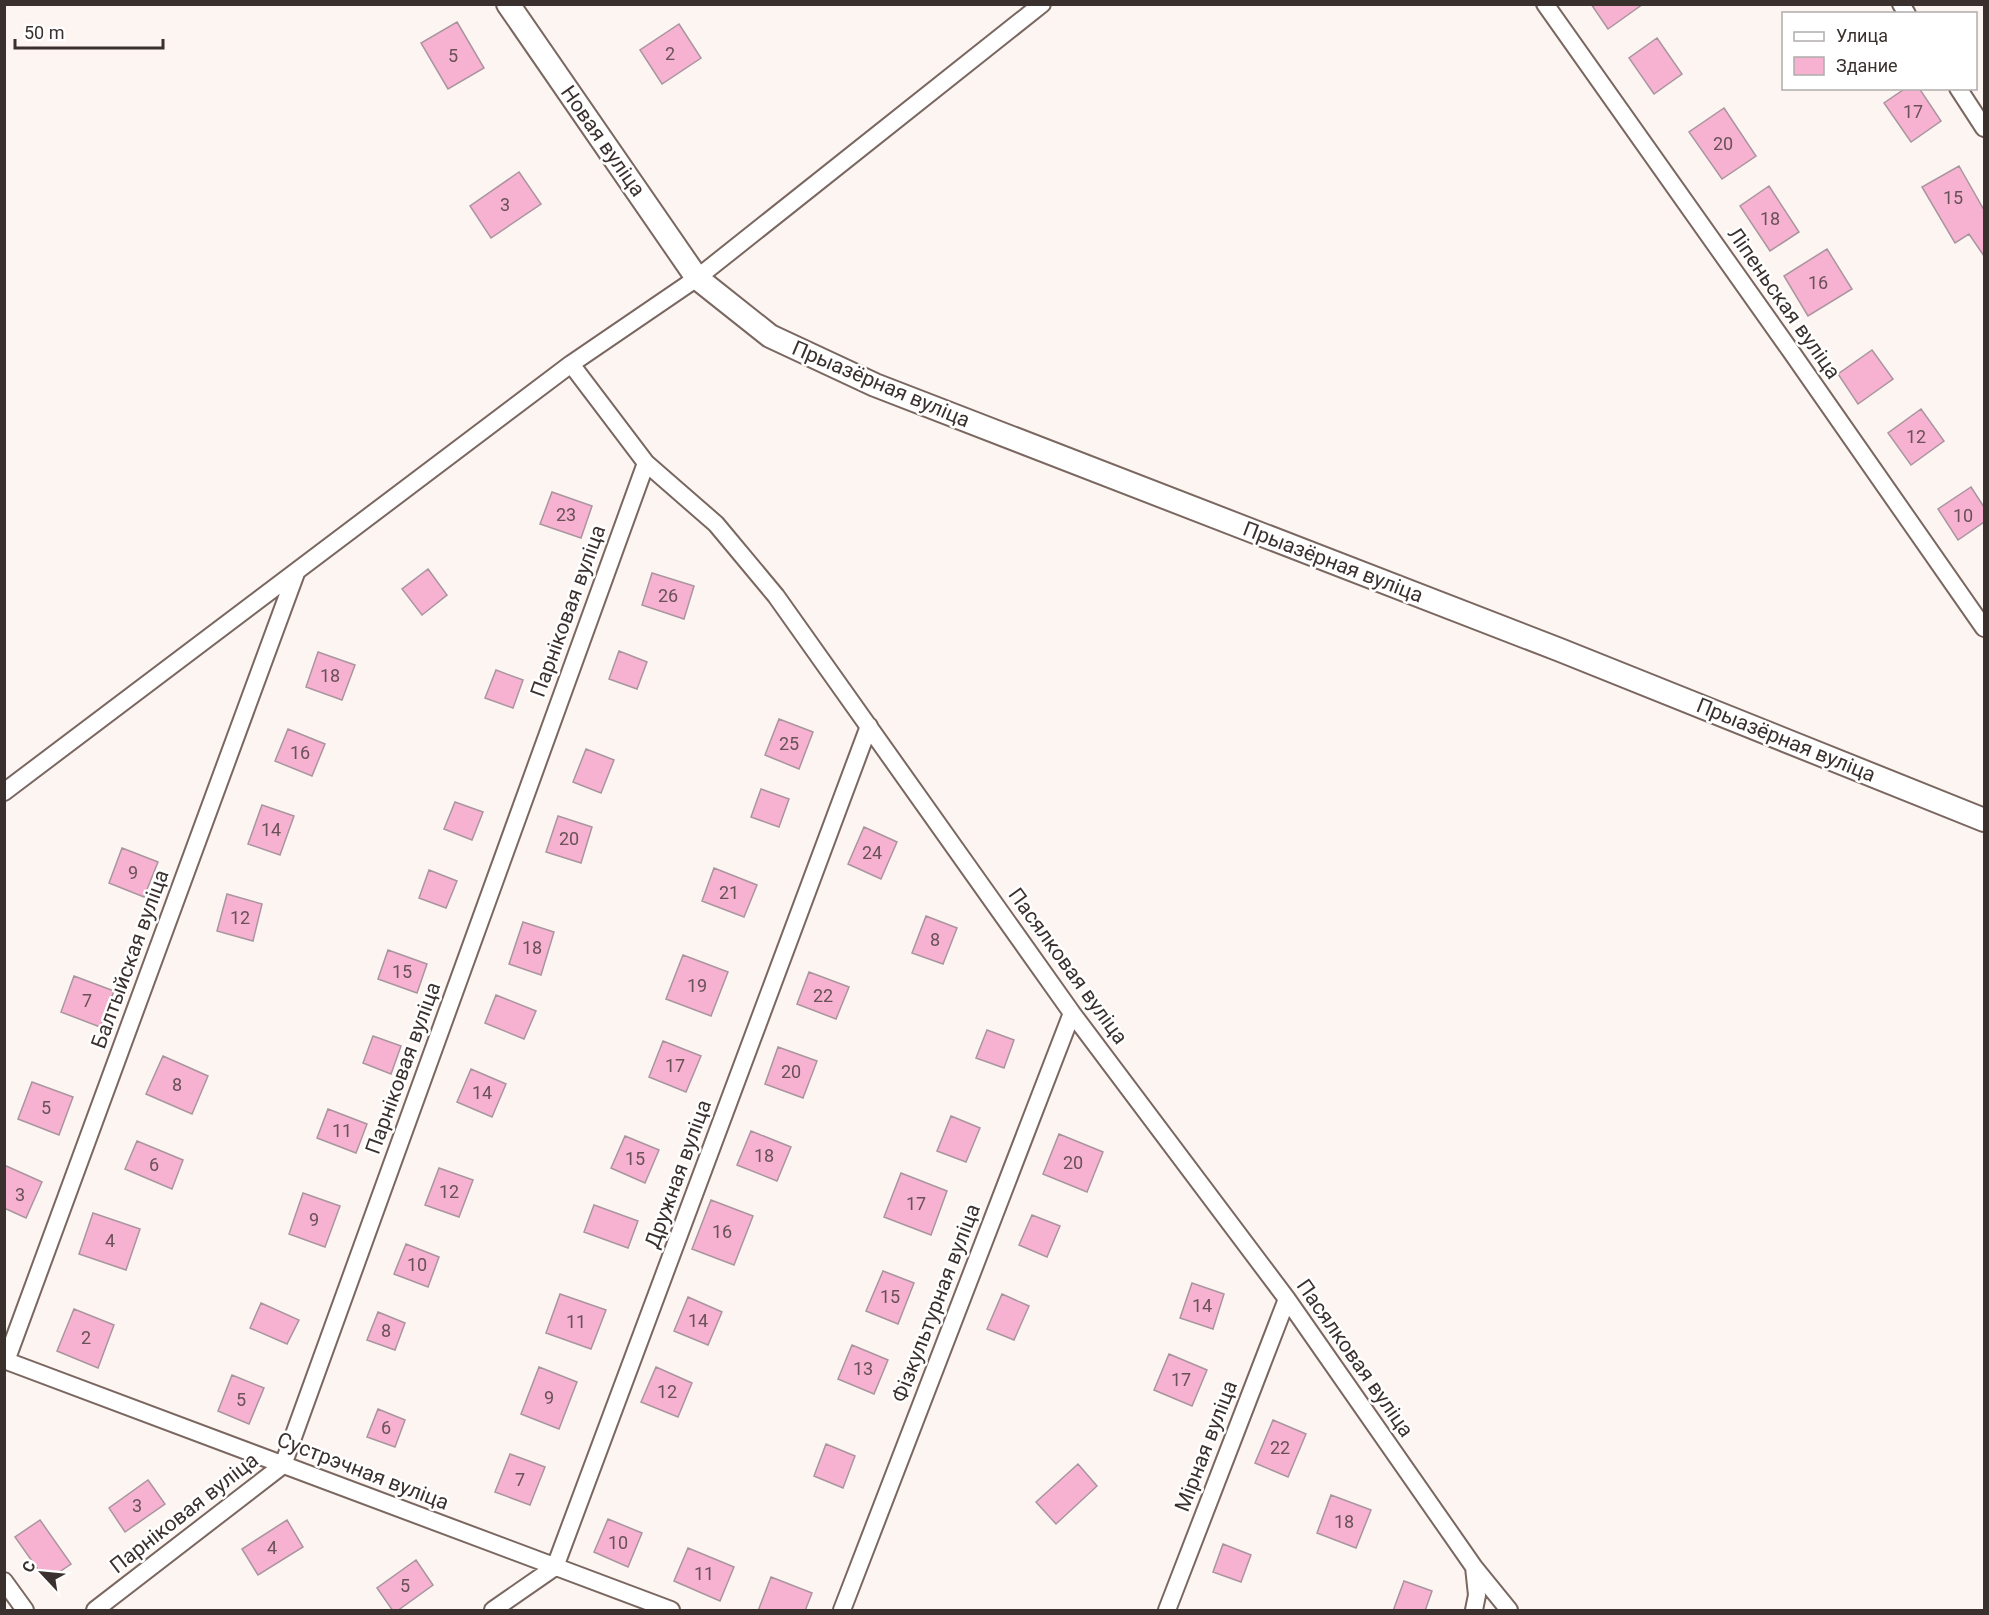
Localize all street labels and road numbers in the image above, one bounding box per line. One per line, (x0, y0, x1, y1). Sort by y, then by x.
street label: Новая вуліца (556, 81, 650, 201)
street label: Ліпеньская вуліца (1723, 222, 1845, 384)
street label: Прыазёрная вуліца (788, 336, 974, 432)
street label: Прыазёрная вуліца (1240, 517, 1426, 607)
street label: Парніковая вуліца (526, 522, 610, 700)
street label: Прыазёрная вуліца (1693, 693, 1879, 787)
street label: Балтыйская вуліца (87, 866, 173, 1052)
street label: Пасялковая вуліца (1003, 883, 1133, 1049)
street label: Парніковая вуліца (361, 979, 445, 1157)
street label: Дружная вуліца (640, 1096, 716, 1252)
street label: Фізкультурная вуліца (887, 1200, 985, 1406)
street label: Пасялковая вуліца (1292, 1275, 1418, 1441)
street label: Мірная вуліца (1170, 1377, 1242, 1515)
street label: Сустрэчная вуліца (274, 1427, 452, 1515)
street label: Парніковая вуліца (105, 1448, 263, 1578)

